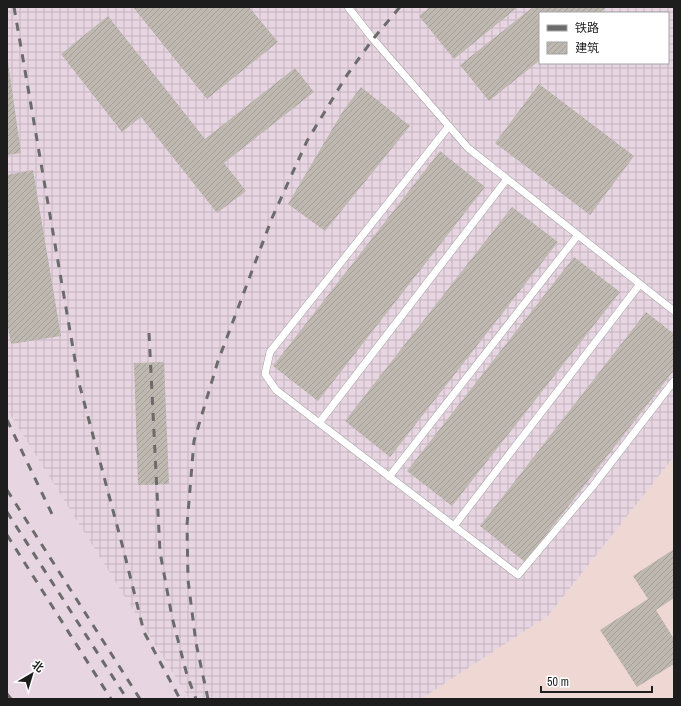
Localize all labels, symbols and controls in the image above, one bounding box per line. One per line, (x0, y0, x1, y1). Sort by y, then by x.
legend (539, 12, 669, 64)
text: 铁路 (575, 20, 599, 36)
text: 建筑 (575, 40, 599, 56)
north arrow (12, 654, 52, 694)
text: 北 (30, 657, 47, 675)
scale bar (541, 668, 652, 694)
text: 50 m (547, 674, 569, 690)

